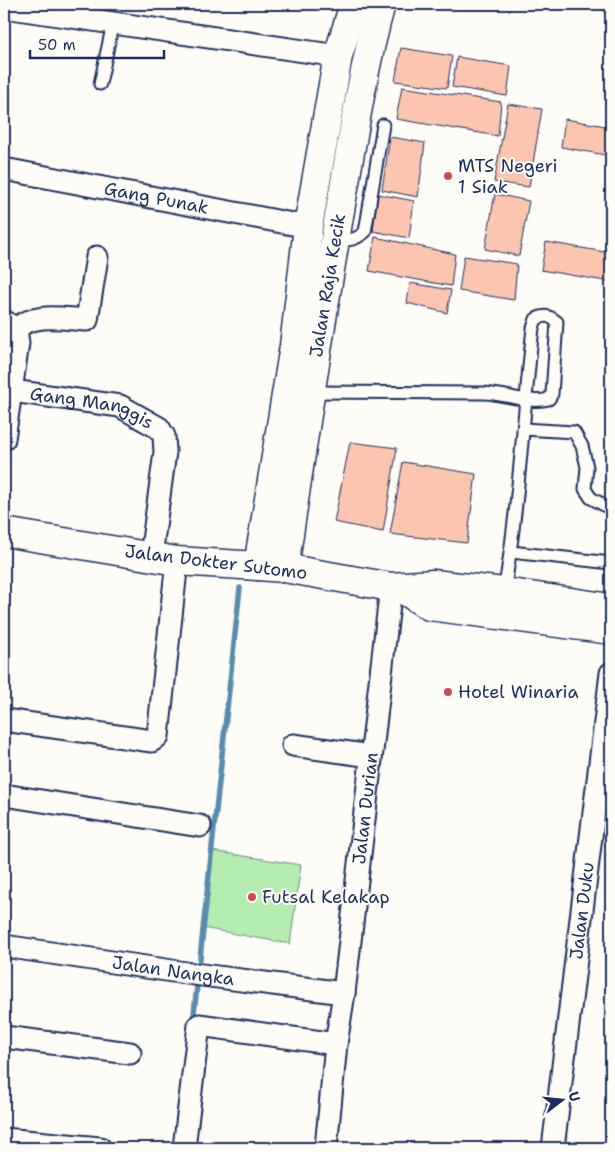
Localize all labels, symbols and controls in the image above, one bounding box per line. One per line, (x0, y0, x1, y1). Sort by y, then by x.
scale bar (30, 28, 164, 60)
text: 50 m (38, 35, 76, 55)
place label: MTS Negeri 1 Siak (458, 154, 558, 199)
marker: MTS Negeri 1 Siak (442, 170, 454, 182)
street label: Gang Punak (102, 176, 210, 220)
street label: Jalan Raja Kecik (304, 212, 351, 359)
street label: Gang Manggis (28, 382, 158, 435)
street label: Jalan Dokter Sutomo (123, 539, 309, 585)
place label: Hotel Winaria (458, 680, 579, 704)
marker: Hotel Winaria (442, 686, 454, 698)
street label: Jalan Durian (347, 751, 384, 866)
street label: Jalan Duku (564, 861, 600, 961)
place label: Futsal Kelakap (262, 885, 390, 909)
marker: Futsal Kelakap (246, 891, 258, 903)
street label: Jalan Nangka (111, 950, 236, 991)
north arrow (538, 1074, 588, 1124)
text: U (565, 1089, 584, 1104)

